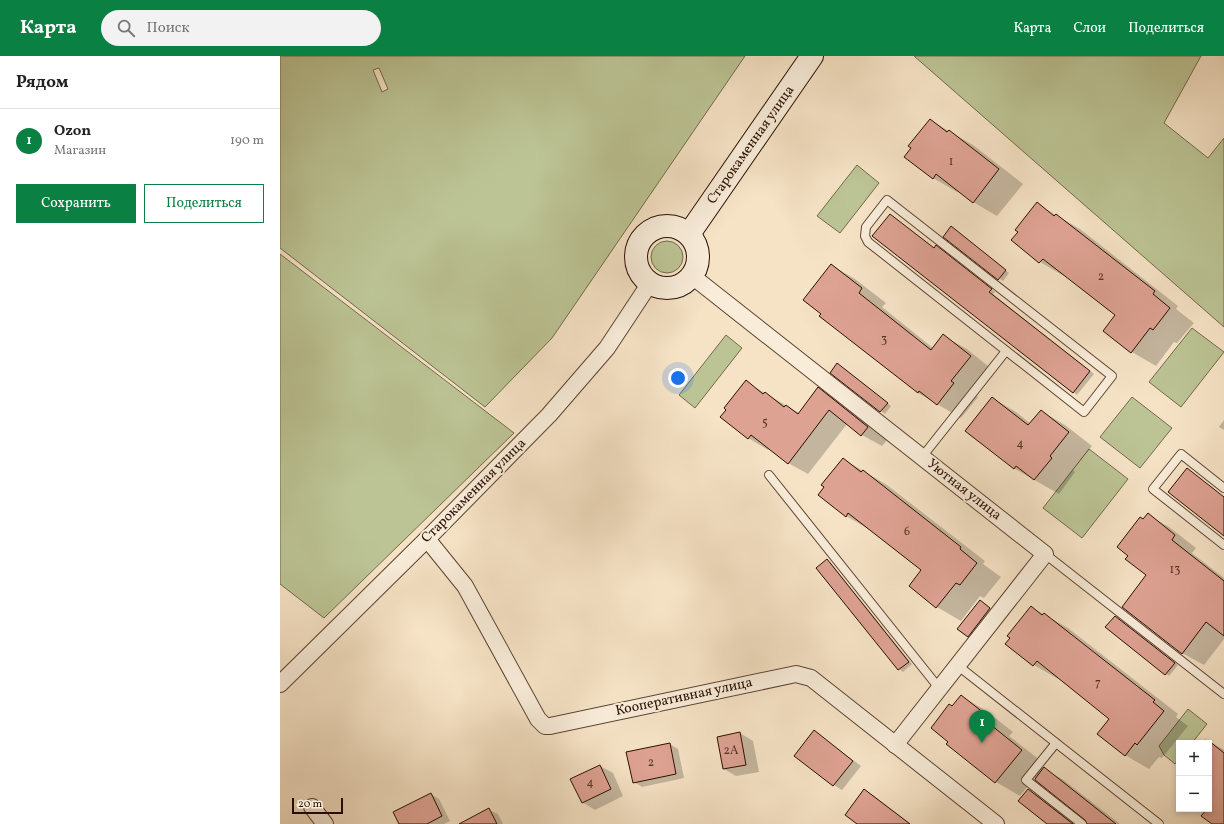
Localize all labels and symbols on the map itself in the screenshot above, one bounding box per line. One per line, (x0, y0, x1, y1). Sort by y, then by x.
street label: Старокаменная улица (703, 82, 799, 208)
house number: 1 (949, 154, 953, 170)
house number: 2 (1098, 269, 1104, 285)
house number: 3 (881, 332, 887, 348)
your location (668, 368, 688, 388)
house number: 5 (762, 415, 768, 431)
street label: Старокаменная улица (417, 434, 531, 548)
house number: 4 (1016, 436, 1024, 452)
street label: Уютная улица (923, 455, 1005, 525)
house number: 6 (904, 524, 910, 540)
house number: 13 (1170, 562, 1180, 578)
street label: Кооперативная улица (614, 673, 754, 721)
house number: 7 (1095, 675, 1101, 691)
pin: 1 (969, 710, 995, 743)
house number: 2А (724, 743, 739, 759)
house number: 2 (648, 755, 654, 771)
house number: 4 (586, 775, 594, 791)
scale bar (292, 796, 343, 815)

